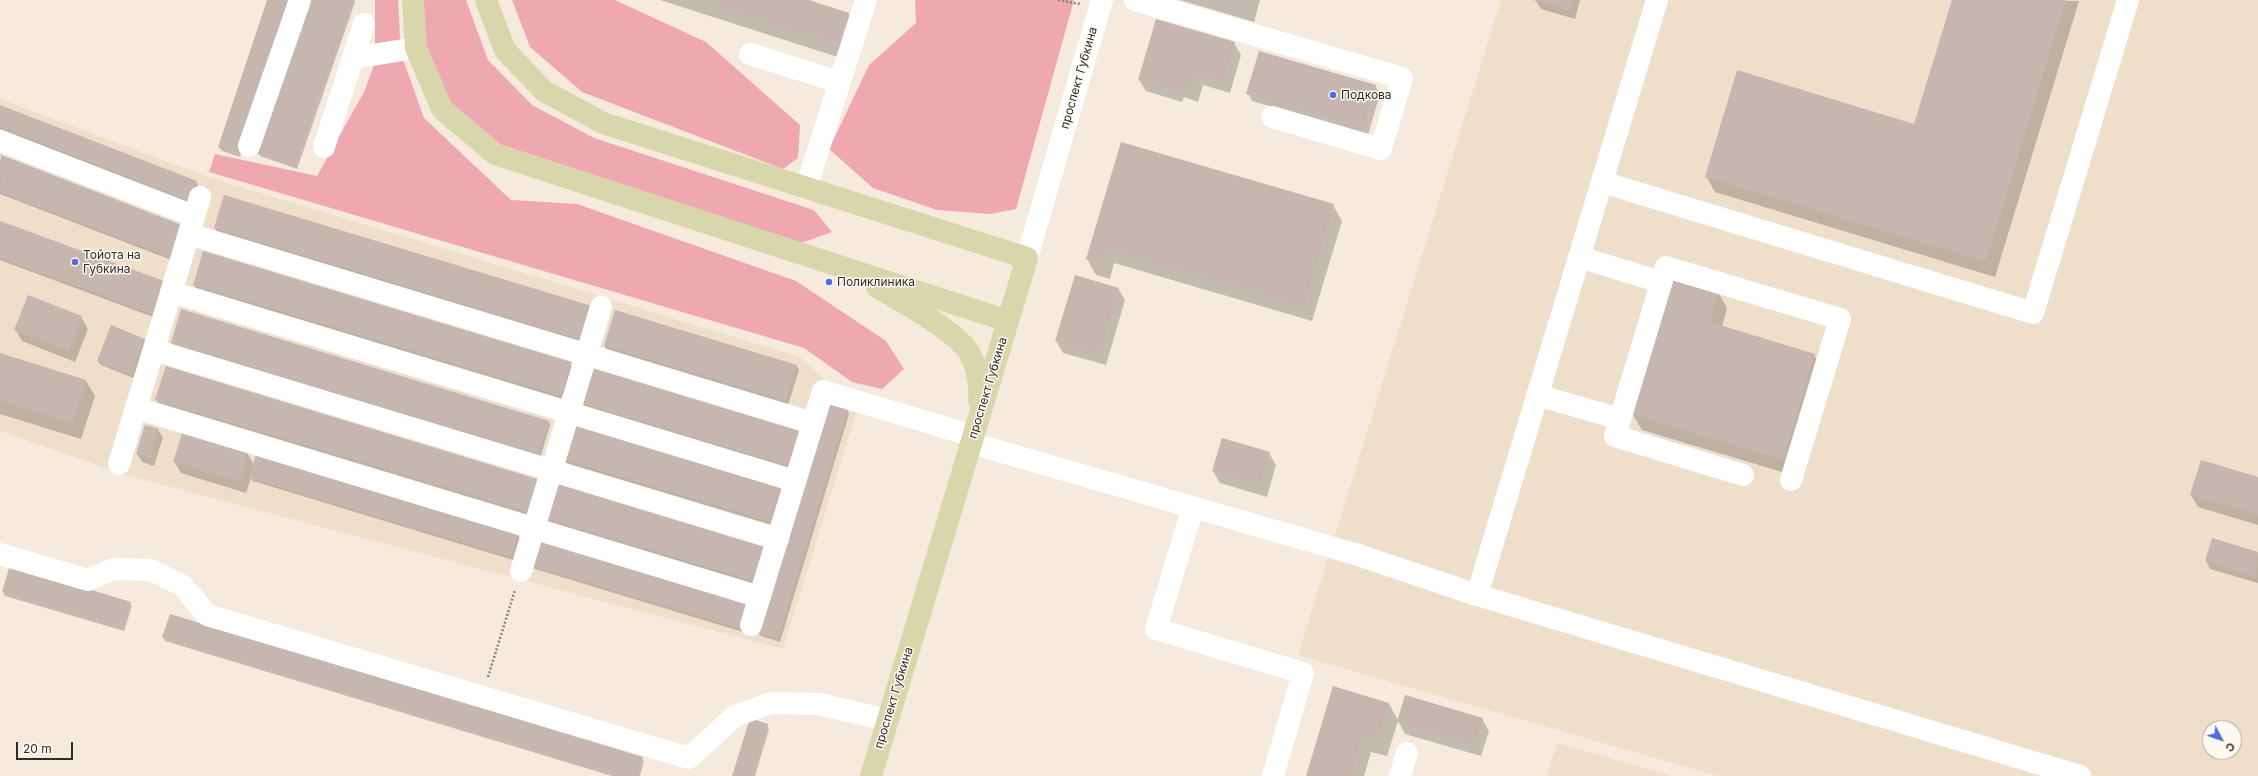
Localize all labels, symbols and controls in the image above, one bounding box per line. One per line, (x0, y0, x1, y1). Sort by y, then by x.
street label: проспект Губкина (1058, 25, 1100, 131)
place label: Подкова (1341, 88, 1392, 102)
marker: Подкова (1328, 90, 1338, 100)
place label: Тойота на Губкина (83, 248, 141, 276)
marker: Тойота на Губкина (70, 257, 80, 267)
place label: Поликлиника (837, 275, 915, 289)
marker: Поликлиника (824, 277, 834, 287)
street label: проспект Губкина (966, 335, 1010, 441)
street label: проспект Губкина (872, 645, 916, 751)
north arrow (2202, 720, 2242, 760)
scale bar (18, 734, 75, 760)
text: С (2222, 740, 2238, 755)
text: 20 m (23, 741, 52, 756)

